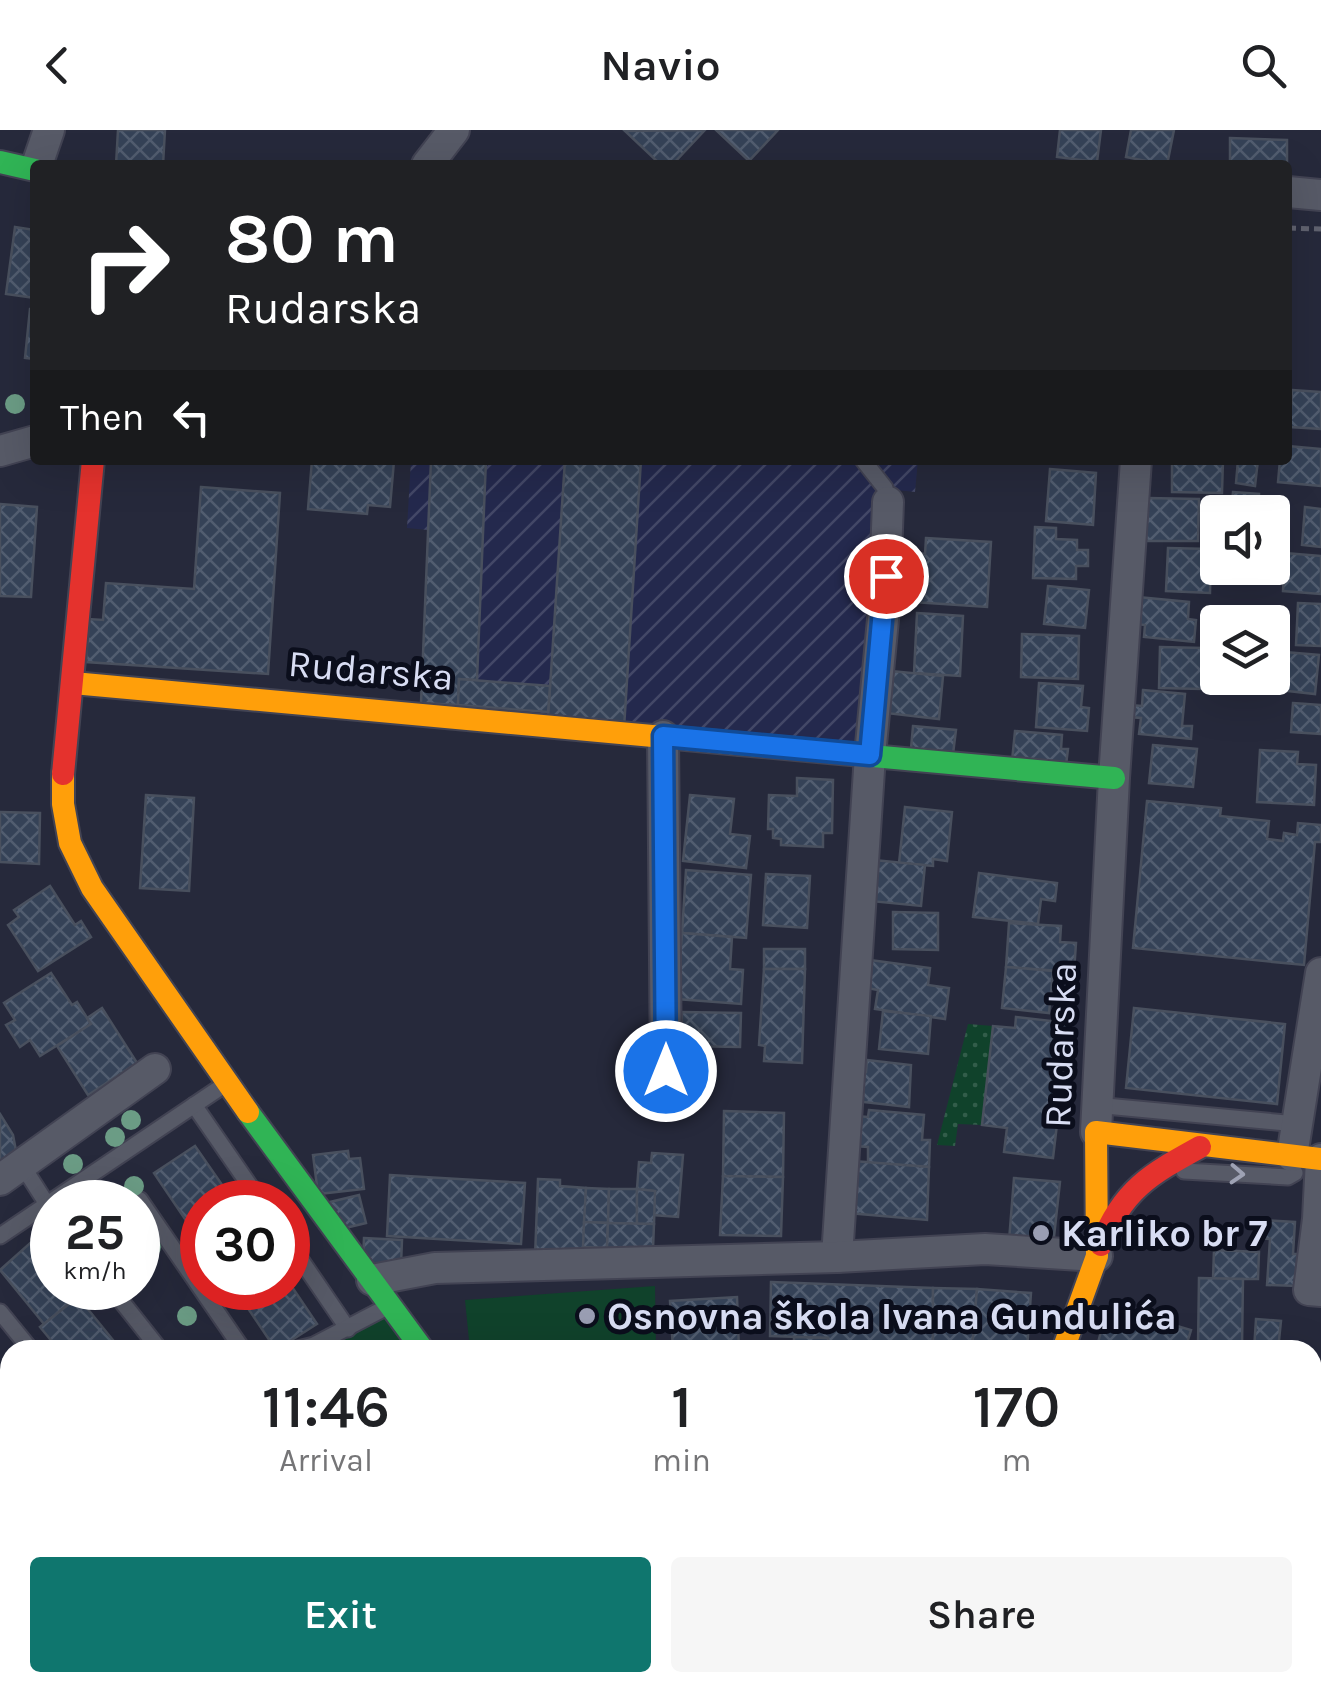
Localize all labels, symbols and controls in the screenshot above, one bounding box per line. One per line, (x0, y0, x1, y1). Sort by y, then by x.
icon: back (30, 38, 85, 93)
icon: search (1236, 38, 1291, 93)
text: Navio (600, 39, 721, 91)
text: 80 m (225, 198, 399, 280)
icon: right (60, 200, 190, 330)
text: Rudarska (225, 282, 421, 334)
icon: left (164, 390, 219, 445)
text: Then (60, 395, 144, 440)
map controls (1200, 495, 1290, 695)
button: sound (1200, 495, 1290, 585)
pin (844, 534, 929, 619)
icon: arrive (859, 549, 914, 604)
button: layers (1200, 605, 1290, 695)
street label: Rudarska (286, 641, 455, 700)
street label: Rudarska (1035, 961, 1086, 1129)
position arrow (614, 1019, 718, 1123)
one-way arrow (1229, 1163, 1245, 1184)
speed limit sign: 30 (180, 1180, 310, 1310)
text: 25 (65, 1203, 125, 1262)
place label: Karliko br 7 (1061, 1211, 1267, 1256)
marker: Karliko br 7 (1030, 1222, 1052, 1244)
text: km/h (63, 1256, 127, 1285)
place label: Osnovna škola Ivana Gundulića (607, 1294, 1177, 1339)
marker: Osnovna škola Ivana Gundulića (576, 1305, 598, 1327)
text: 11:46 (262, 1372, 390, 1442)
text: 1 (671, 1372, 692, 1442)
text: 170 (973, 1372, 1060, 1442)
text: Arrival (279, 1442, 373, 1479)
text: min (652, 1442, 711, 1479)
text: m (1001, 1442, 1031, 1479)
button: Exit (30, 1557, 651, 1672)
button: Share (671, 1557, 1292, 1672)

